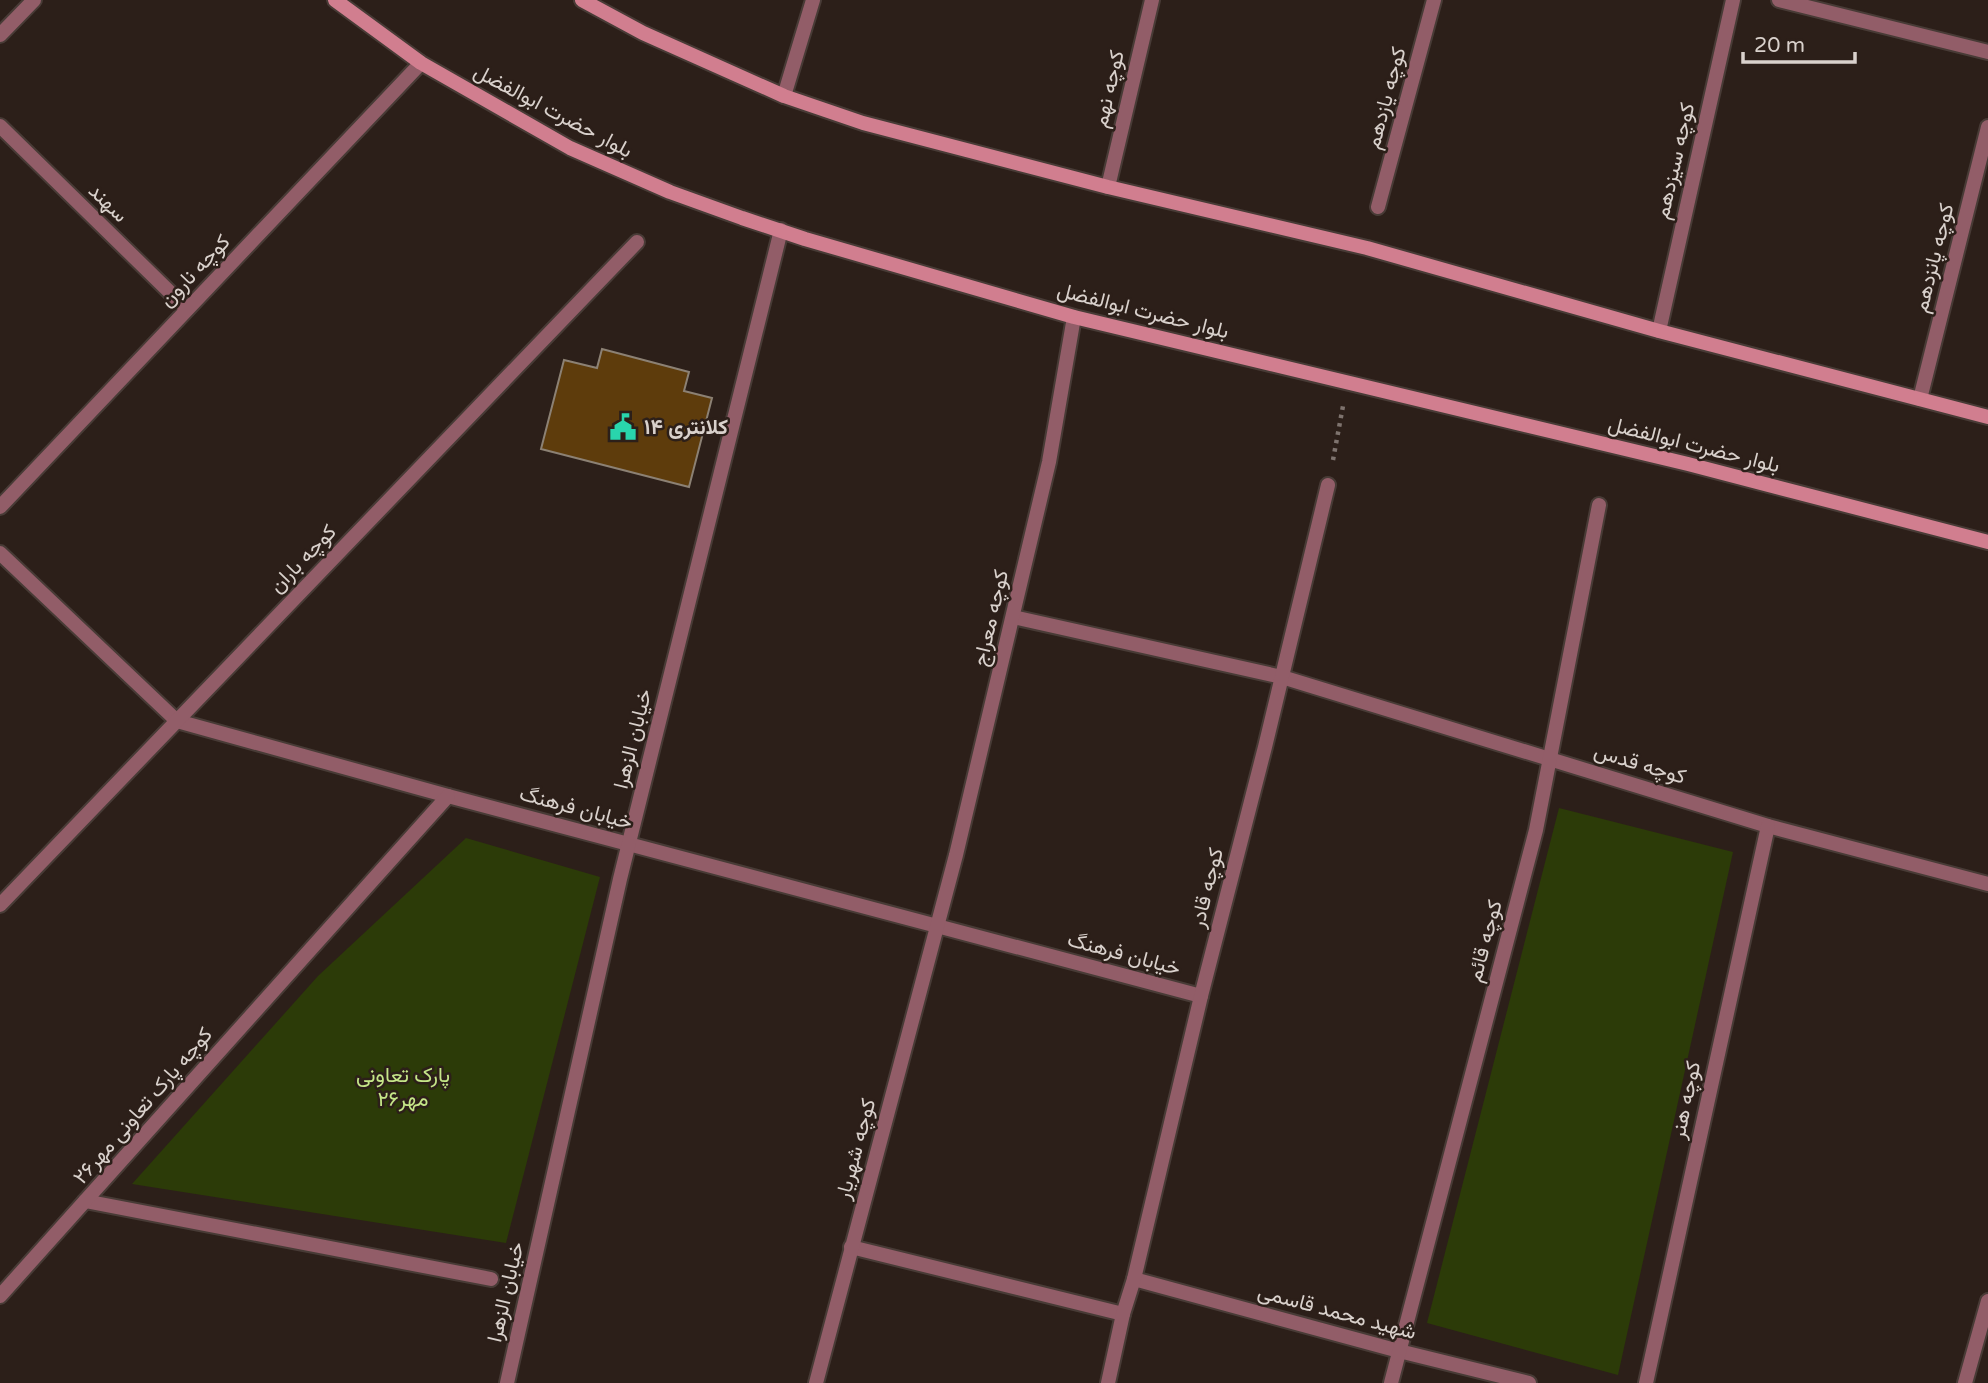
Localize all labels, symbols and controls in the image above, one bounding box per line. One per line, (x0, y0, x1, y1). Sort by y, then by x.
scale bar (1743, 21, 1855, 65)
text: 20 m (1754, 33, 1805, 58)
street label: کوچه یازدهم (1360, 44, 1413, 152)
street label: کوچه نهم (1088, 48, 1131, 130)
street label: بلوار حضرت ابوالفضل (469, 59, 637, 163)
street label: کوچه سیزدهم (1650, 101, 1701, 222)
street label: سهند (83, 178, 133, 228)
street label: کوچه پانزدهم (1908, 201, 1961, 315)
street label: کوچه نارون (154, 230, 236, 313)
street label: بلوار حضرت ابوالفضل (1055, 278, 1231, 344)
public building icon: کلانتری ۱۴ (608, 412, 638, 442)
street label: بلوار حضرت ابوالفضل (1606, 412, 1782, 478)
place label: کلانتری ۱۴ (644, 415, 728, 440)
street label: کوچه باران (264, 520, 342, 599)
street label: کوچه معراج (968, 567, 1015, 669)
street label: خیابان الزهرا (609, 686, 657, 792)
street label: کوچه قدس (1591, 738, 1689, 791)
street label: خیابان فرهنگ (517, 781, 635, 835)
street label: کوچه قادر (1185, 845, 1230, 932)
street label: کوچه قائم (1462, 897, 1509, 985)
street label: خیابان فرهنگ (1065, 927, 1183, 981)
street label: کوچه پارک تعاونی مهر۲۶ (68, 1022, 219, 1190)
street label: کوچه هنر (1665, 1059, 1707, 1142)
park label: پارک تعاونی مهر۲۶ (356, 1063, 450, 1112)
street label: کوچه شهریار (830, 1096, 882, 1203)
street label: خیابان الزهرا (482, 1239, 530, 1345)
street label: شهید محمد قاسمی (1255, 1279, 1419, 1345)

